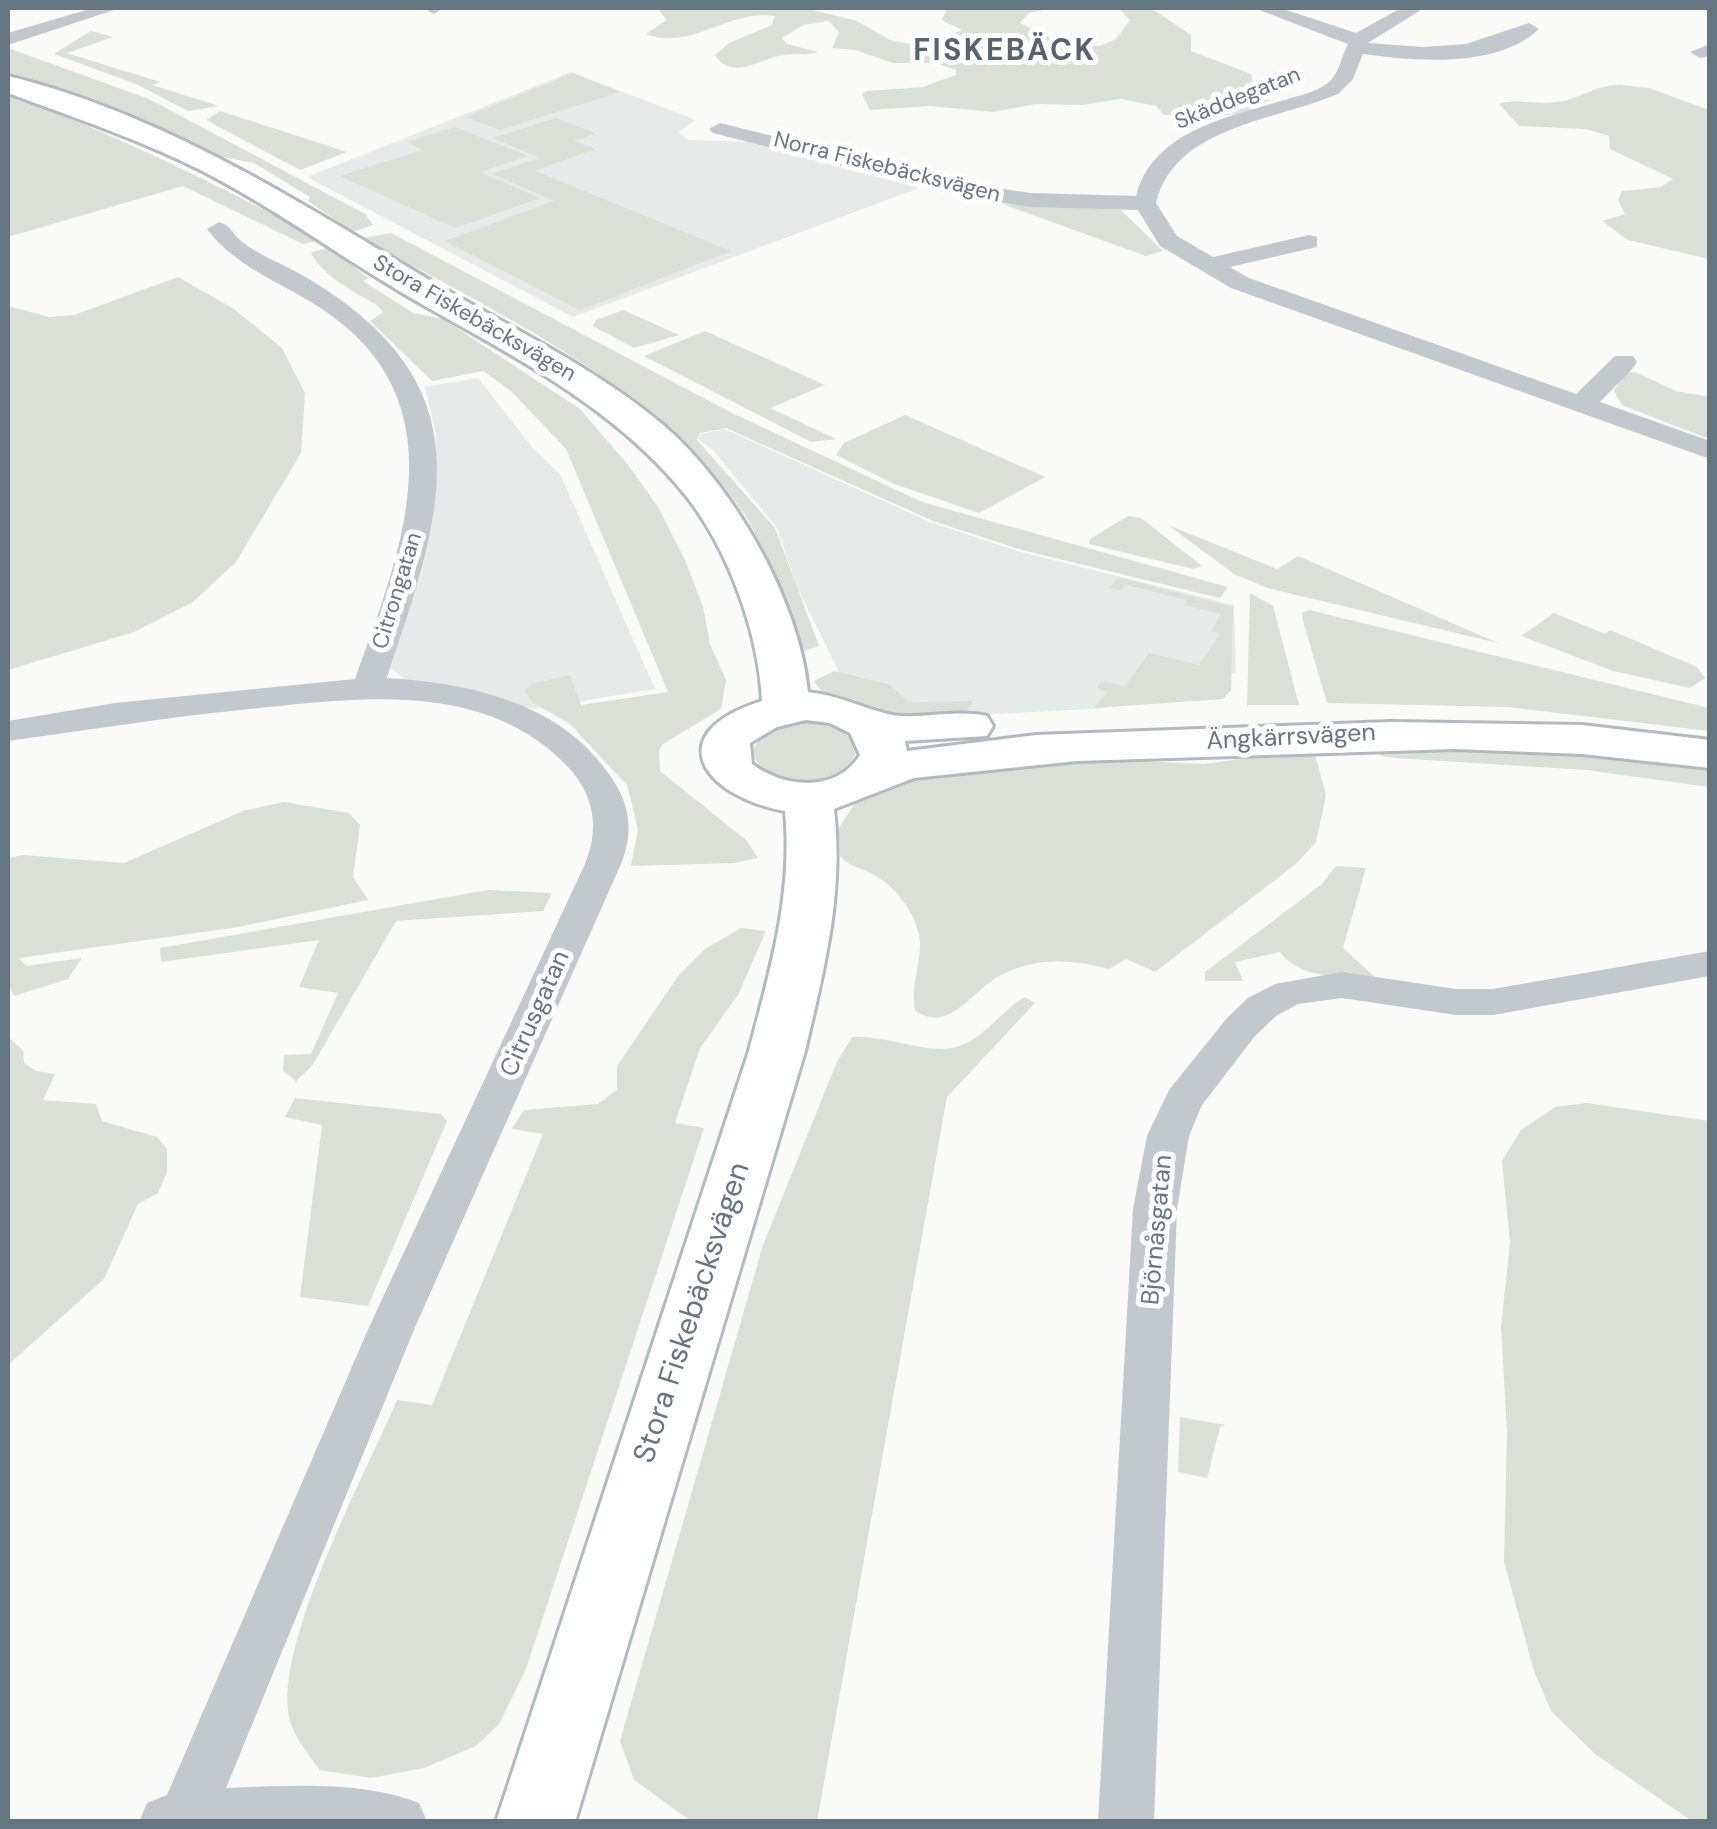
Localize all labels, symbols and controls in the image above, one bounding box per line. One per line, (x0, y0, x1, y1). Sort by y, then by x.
district label: FISKEBÄCK (913, 34, 1097, 70)
street label: Skäddegatan (1171, 62, 1305, 136)
street label: Norra Fiskebäcksvägen (771, 127, 1003, 209)
street label: Stora Fiskebäcksvägen (368, 250, 580, 388)
street label: Citrongatan (368, 530, 428, 652)
street label: Ängkärrsvägen (1206, 719, 1376, 757)
street label: Citrusgatan (495, 946, 577, 1082)
street label: Björnåsgatan (1136, 1154, 1180, 1306)
street label: Stora Fiskebäcksvägen (627, 1158, 759, 1468)

